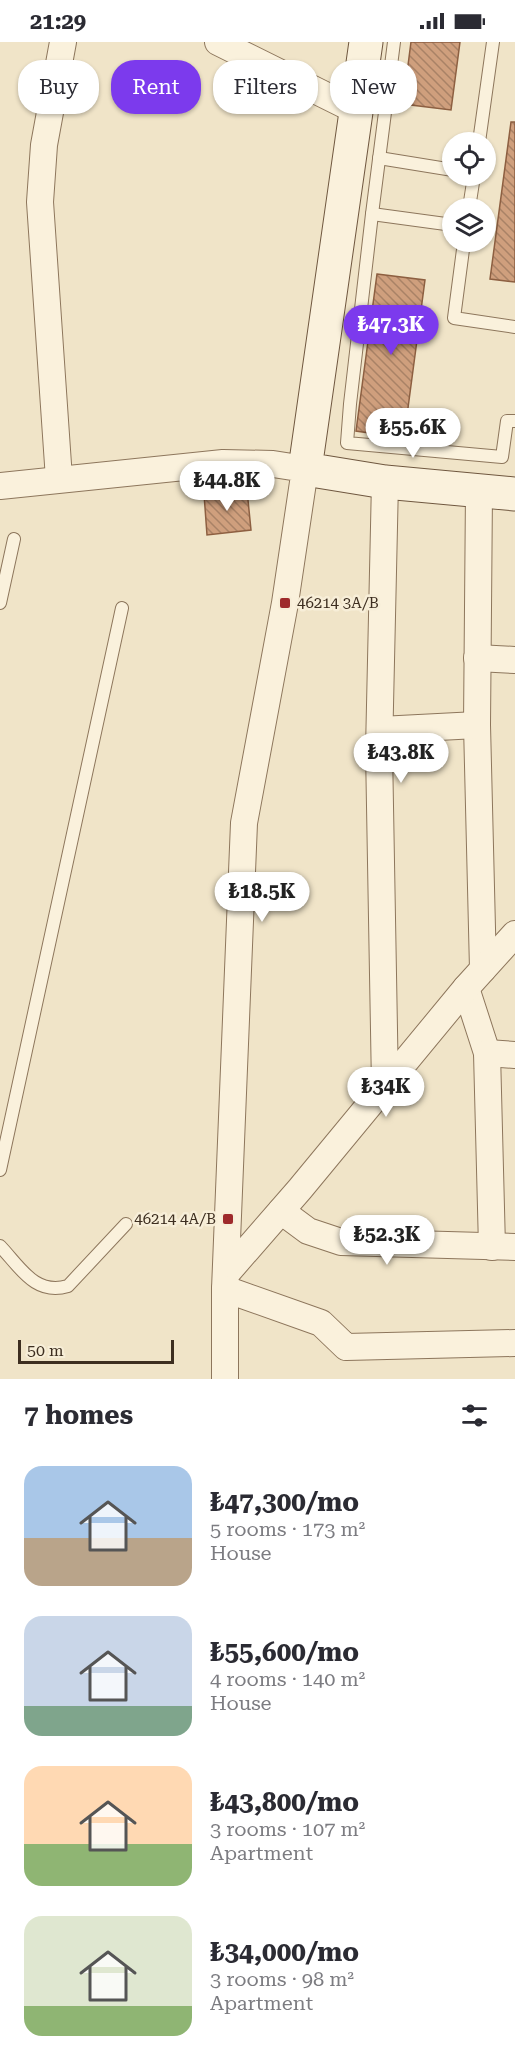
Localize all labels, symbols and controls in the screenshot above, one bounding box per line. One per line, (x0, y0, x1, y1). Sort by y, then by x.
text: 21:29 (30, 9, 86, 34)
chip: Buy (18, 60, 99, 114)
chip: Rent (111, 60, 201, 114)
chip: Filters (213, 60, 318, 114)
chip: New (330, 60, 417, 114)
map controls (442, 132, 496, 252)
button: locate (442, 132, 496, 186)
button: layers (442, 198, 496, 252)
pin: ₺47.3K (342, 305, 440, 356)
text: ₺47.3K (358, 312, 424, 336)
pin: ₺55.6K (364, 408, 462, 459)
text: ₺55.6K (380, 415, 446, 439)
pin: ₺44.8K (178, 461, 276, 512)
text: ₺44.8K (194, 468, 260, 492)
place label: 46214 3A/B (297, 594, 379, 612)
marker: 46214 3A/B (278, 596, 292, 610)
pin: ₺43.8K (352, 733, 450, 784)
text: ₺43.8K (368, 740, 434, 764)
pin: ₺18.5K (213, 872, 311, 923)
text: ₺18.5K (229, 879, 295, 903)
pin: ₺34K (350, 1067, 422, 1118)
text: ₺34K (361, 1074, 411, 1098)
place label: 46214 4A/B (134, 1210, 216, 1228)
marker: 46214 4A/B (221, 1212, 235, 1226)
pin: ₺52.3K (338, 1215, 436, 1266)
text: ₺52.3K (354, 1222, 420, 1246)
scale bar (18, 1337, 174, 1364)
text: 50 m (27, 1341, 64, 1360)
icon: filters (458, 1399, 491, 1432)
text: 7 homes (24, 1400, 133, 1430)
text: ₺47,300/mo (210, 1487, 359, 1517)
icon: home (72, 1490, 144, 1562)
text: 5 rooms · 173 m² (210, 1517, 365, 1541)
text: House (210, 1541, 272, 1565)
text: ₺55,600/mo (210, 1637, 359, 1667)
icon: home (72, 1640, 144, 1712)
text: 4 rooms · 140 m² (210, 1667, 365, 1691)
text: House (210, 1691, 272, 1715)
text: ₺43,800/mo (210, 1787, 359, 1817)
icon: home (72, 1790, 144, 1862)
text: 3 rooms · 107 m² (210, 1817, 365, 1841)
text: Apartment (210, 1841, 313, 1865)
text: ₺34,000/mo (210, 1937, 359, 1967)
icon: home (72, 1940, 144, 2012)
text: 3 rooms · 98 m² (210, 1967, 354, 1991)
text: Apartment (210, 1991, 313, 2015)

